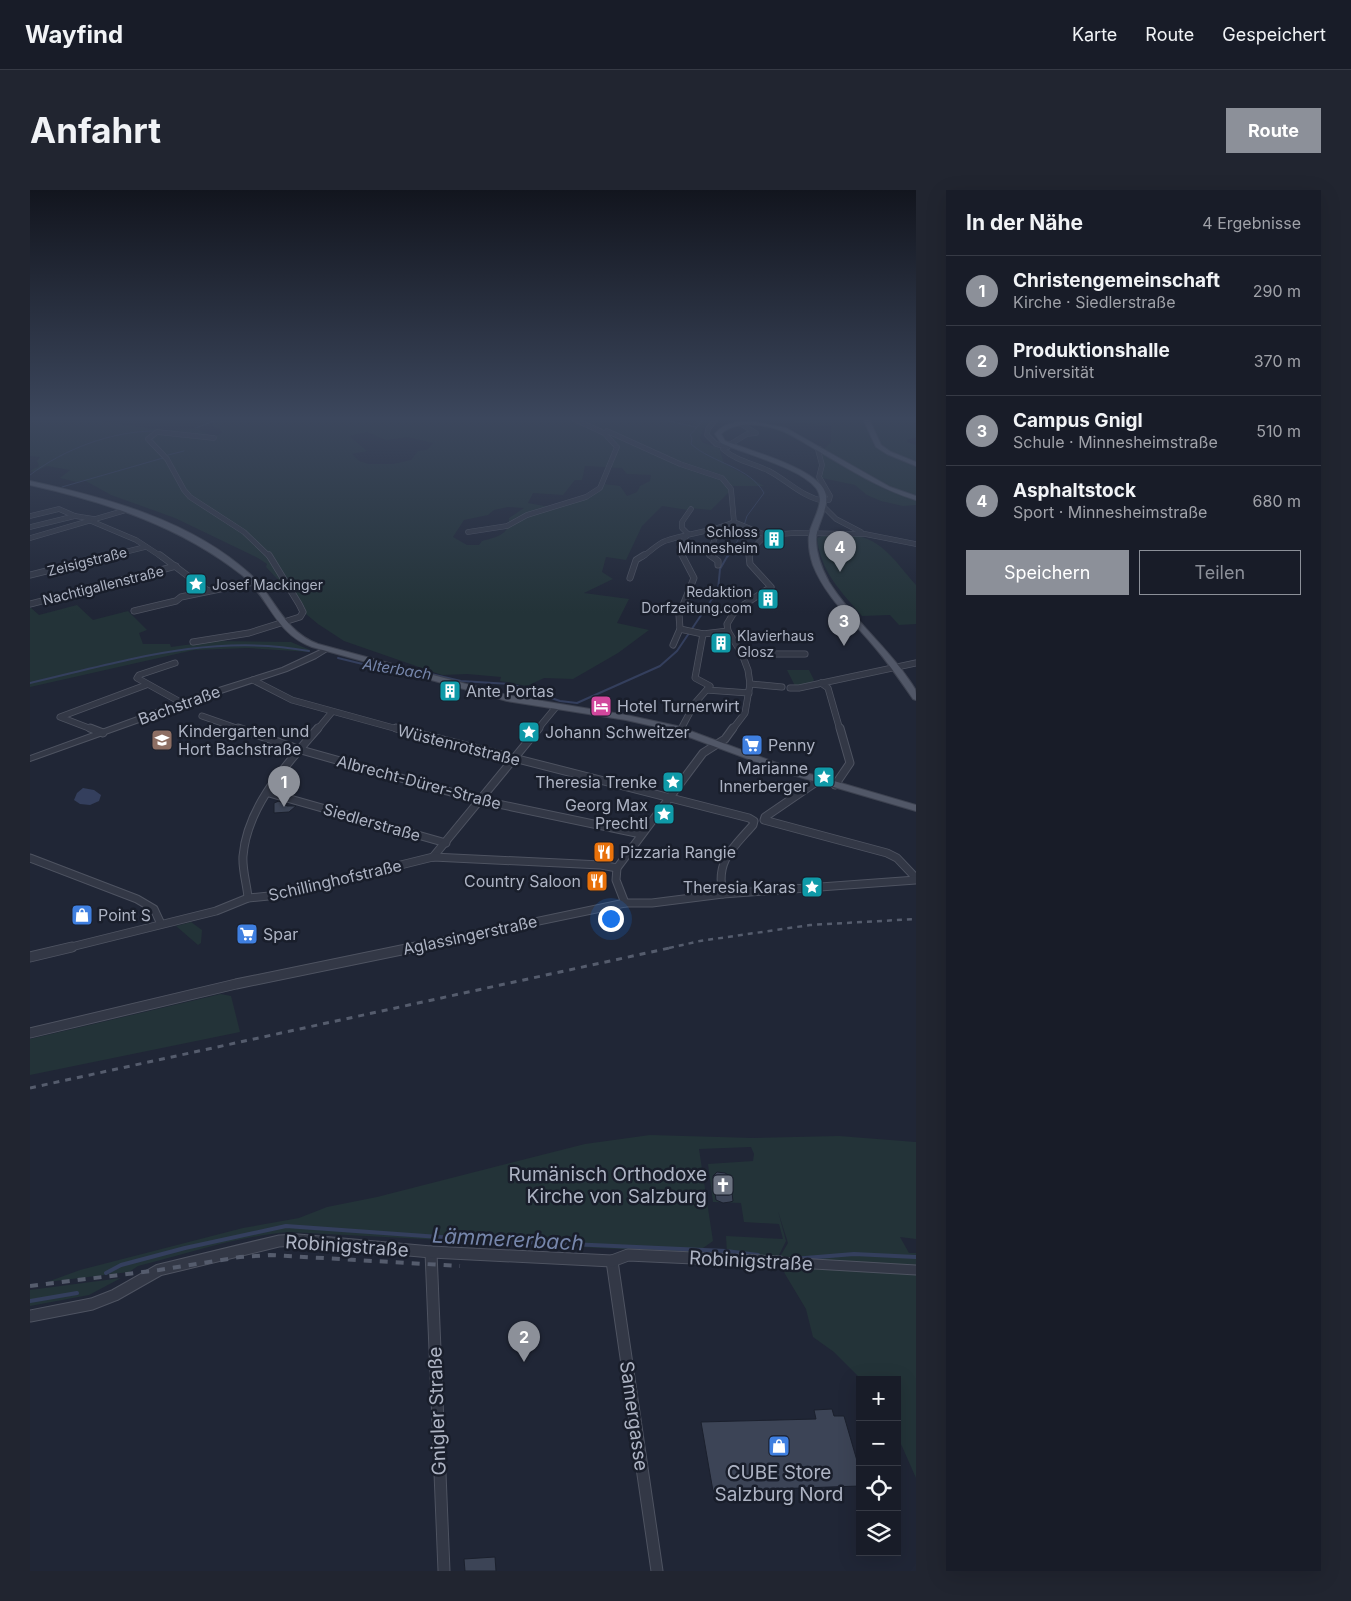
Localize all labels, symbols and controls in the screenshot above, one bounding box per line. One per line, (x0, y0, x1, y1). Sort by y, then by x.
text: Wayfind (25, 20, 123, 49)
text: Karte (1072, 24, 1117, 45)
text: Route (1145, 24, 1194, 45)
text: Gespeichert (1222, 24, 1326, 45)
button: Route (1226, 108, 1321, 153)
text: Anfahrt (30, 109, 161, 151)
text: In der Nähe (966, 210, 1083, 235)
text: 4 Ergebnisse (1202, 213, 1301, 233)
text: Christengemeinschaft (1013, 269, 1220, 292)
text: 1 (979, 281, 985, 301)
text: 290 m (1253, 281, 1301, 301)
text: Kirche · Siedlerstraße (1013, 292, 1176, 312)
text: Produktionshalle (1013, 339, 1170, 362)
text: 2 (977, 351, 987, 371)
text: 370 m (1254, 351, 1301, 371)
text: Universität (1013, 362, 1094, 382)
text: Campus Gnigl (1013, 409, 1143, 432)
text: 3 (977, 421, 987, 441)
text: 510 m (1256, 421, 1301, 441)
text: Schule · Minnesheimstraße (1013, 432, 1218, 452)
text: Asphaltstock (1013, 479, 1136, 502)
text: 4 (977, 491, 987, 511)
text: 680 m (1253, 491, 1301, 511)
text: Sport · Minnesheimstraße (1013, 502, 1207, 522)
place label: Schloss Minnesheim (678, 523, 758, 556)
building icon: Schloss Minnesheim (762, 527, 786, 551)
pin: 4 (824, 531, 856, 572)
street label: Zeisigstraße (45, 543, 129, 579)
button: Speichern (966, 550, 1129, 595)
button: Teilen (1139, 550, 1301, 595)
street label: Nachtigallenstraße (41, 562, 165, 608)
place icon: Josef Mackinger (184, 572, 208, 596)
place label: Josef Mackinger (212, 576, 323, 593)
place label: Redaktion Dorfzeitung.com (641, 583, 752, 616)
building icon: Redaktion Dorfzeitung.com (756, 587, 780, 611)
pin: 3 (828, 605, 860, 646)
place label: Klavierhaus Glosz (737, 627, 814, 660)
building icon: Klavierhaus Glosz (709, 631, 733, 655)
water label: Alterbach (360, 654, 433, 684)
building icon: Ante Portas (438, 679, 462, 703)
street label: Bachstraße (135, 681, 223, 729)
place label: Ante Portas (466, 681, 554, 701)
hotel icon: Hotel Turnerwirt (589, 694, 613, 718)
place label: Hotel Turnerwirt (617, 696, 740, 716)
street label: Wüstenrotstraße (396, 720, 522, 770)
place icon: Johann Schweitzer (517, 720, 541, 744)
place label: Kindergarten und Hort Bachstraße (178, 721, 309, 759)
place label: Johann Schweitzer (545, 722, 690, 742)
school or university icon: Kindergarten und Hort Bachstraße (150, 728, 174, 752)
supermarket icon: Penny (740, 733, 764, 757)
place label: Penny (768, 735, 815, 755)
street label: Albrecht-Dürer-Straße (335, 750, 503, 814)
place label: Marianne Innerberger (719, 758, 808, 796)
place icon: Marianne Innerberger (812, 765, 836, 789)
pin: 1 (268, 766, 300, 807)
place icon: Theresia Trenke (661, 770, 685, 794)
place label: Theresia Trenke (535, 772, 657, 792)
place label: Georg Max Prechtl (565, 795, 648, 833)
street label: Siedlerstraße (321, 799, 423, 845)
place icon: Georg Max Prechtl (652, 802, 676, 826)
restaurant icon: Pizzaria Rangie (592, 840, 616, 864)
place label: Pizzaria Rangie (620, 842, 736, 862)
street label: Schillinghofstraße (266, 855, 404, 905)
restaurant icon: Country Saloon (585, 869, 609, 893)
place label: Country Saloon (464, 871, 581, 891)
place icon: Theresia Karas (800, 875, 824, 899)
place label: Theresia Karas (683, 877, 796, 897)
shop icon: Point S (70, 903, 94, 927)
place label: Point S (98, 905, 151, 925)
your location (598, 906, 624, 932)
street label: Aglassingerstraße (401, 911, 539, 959)
supermarket icon: Spar (235, 922, 259, 946)
place label: Spar (263, 924, 298, 944)
place label: Rumänisch Orthodoxe Kirche von Salzburg (508, 1163, 707, 1208)
church icon: Rumänisch Orthodoxe Kirche von Salzburg (711, 1173, 735, 1197)
water label: Lämmererbach (432, 1223, 584, 1255)
street label: Robinigstraße (284, 1230, 410, 1262)
street label: Robinigstraße (689, 1246, 813, 1276)
pin: 2 (508, 1321, 540, 1362)
street label: Gnigler Straße (423, 1346, 451, 1476)
street label: Samergasse (615, 1360, 653, 1472)
map controls (856, 1376, 901, 1556)
button: + (856, 1376, 901, 1421)
button: − (856, 1421, 901, 1466)
shop icon: CUBE Store Salzburg Nord (767, 1434, 791, 1458)
place label: CUBE Store Salzburg Nord (715, 1461, 843, 1506)
button: locate (856, 1466, 901, 1511)
button: layers (856, 1511, 901, 1556)

